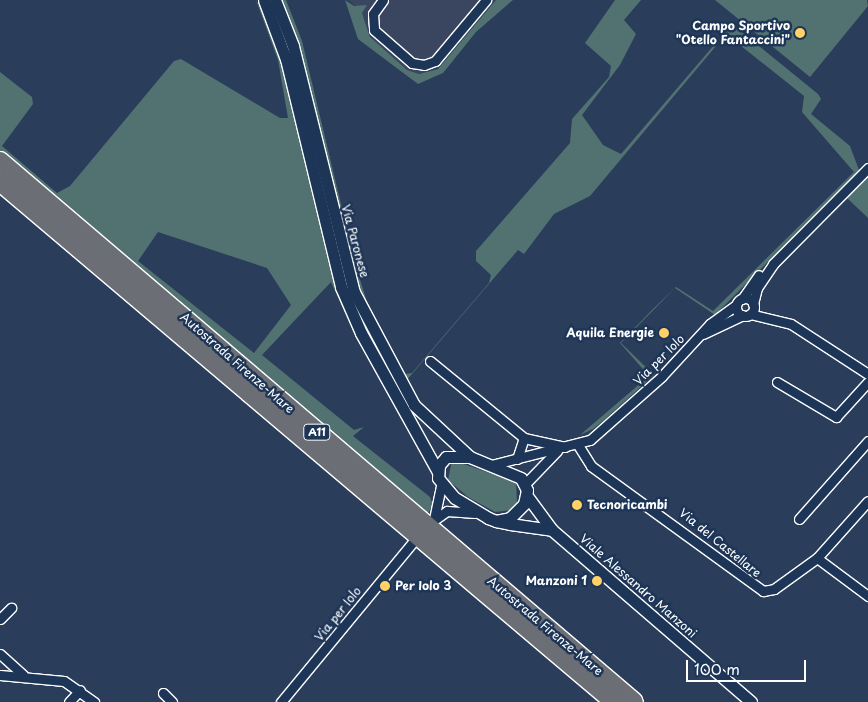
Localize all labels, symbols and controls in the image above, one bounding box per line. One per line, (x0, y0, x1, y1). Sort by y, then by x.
place label: Campo Sportivo "Otello Fantaccini" (675, 19, 790, 47)
marker: Campo Sportivo "Otello Fantaccini" (794, 27, 806, 39)
street label: Via Paronese (338, 203, 372, 279)
street label: Autostrada Firenze-Mare (177, 309, 297, 417)
place label: Aquila Energie (565, 326, 654, 340)
marker: Aquila Energie (658, 327, 670, 339)
street label: Via per Iolo (631, 332, 687, 388)
road number: A11 (303, 424, 331, 441)
place label: Tecnoricambi (587, 498, 668, 512)
marker: Tecnoricambi (571, 499, 583, 511)
street label: Via del Castellare (676, 506, 764, 580)
street label: Viale Alessandro Manzoni (577, 531, 699, 641)
street label: Autostrada Firenze-Mare (484, 573, 606, 679)
place label: Manzoni 1 (526, 574, 587, 588)
marker: Manzoni 1 (591, 575, 603, 587)
place label: Per Iolo 3 (395, 579, 452, 593)
marker: Per Iolo 3 (379, 580, 391, 592)
street label: Via per Iolo (312, 584, 364, 644)
scale bar (688, 650, 808, 682)
text: 100 m (694, 657, 740, 680)

